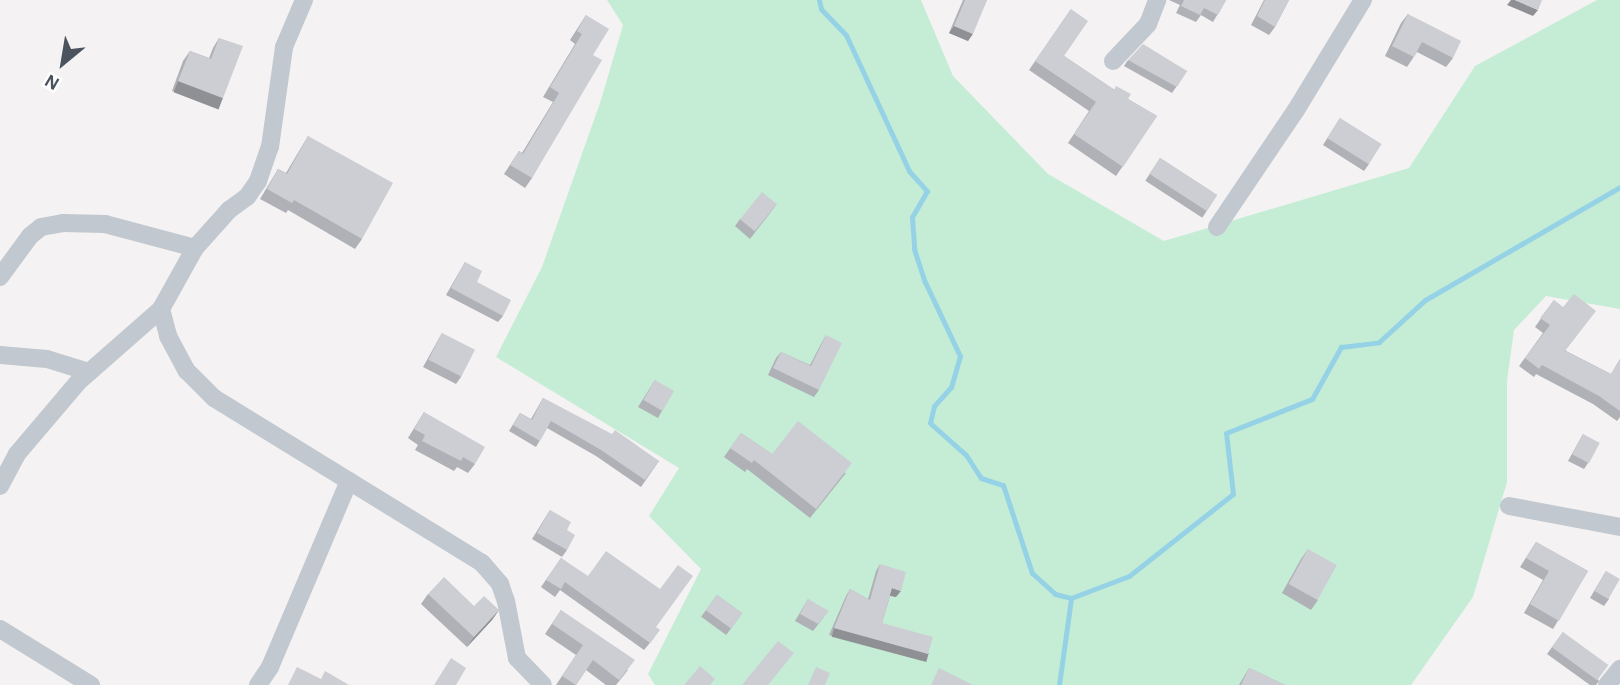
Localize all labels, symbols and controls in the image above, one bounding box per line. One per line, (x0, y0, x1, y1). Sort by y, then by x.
north arrow (28, 28, 98, 98)
text: N (42, 70, 63, 93)

